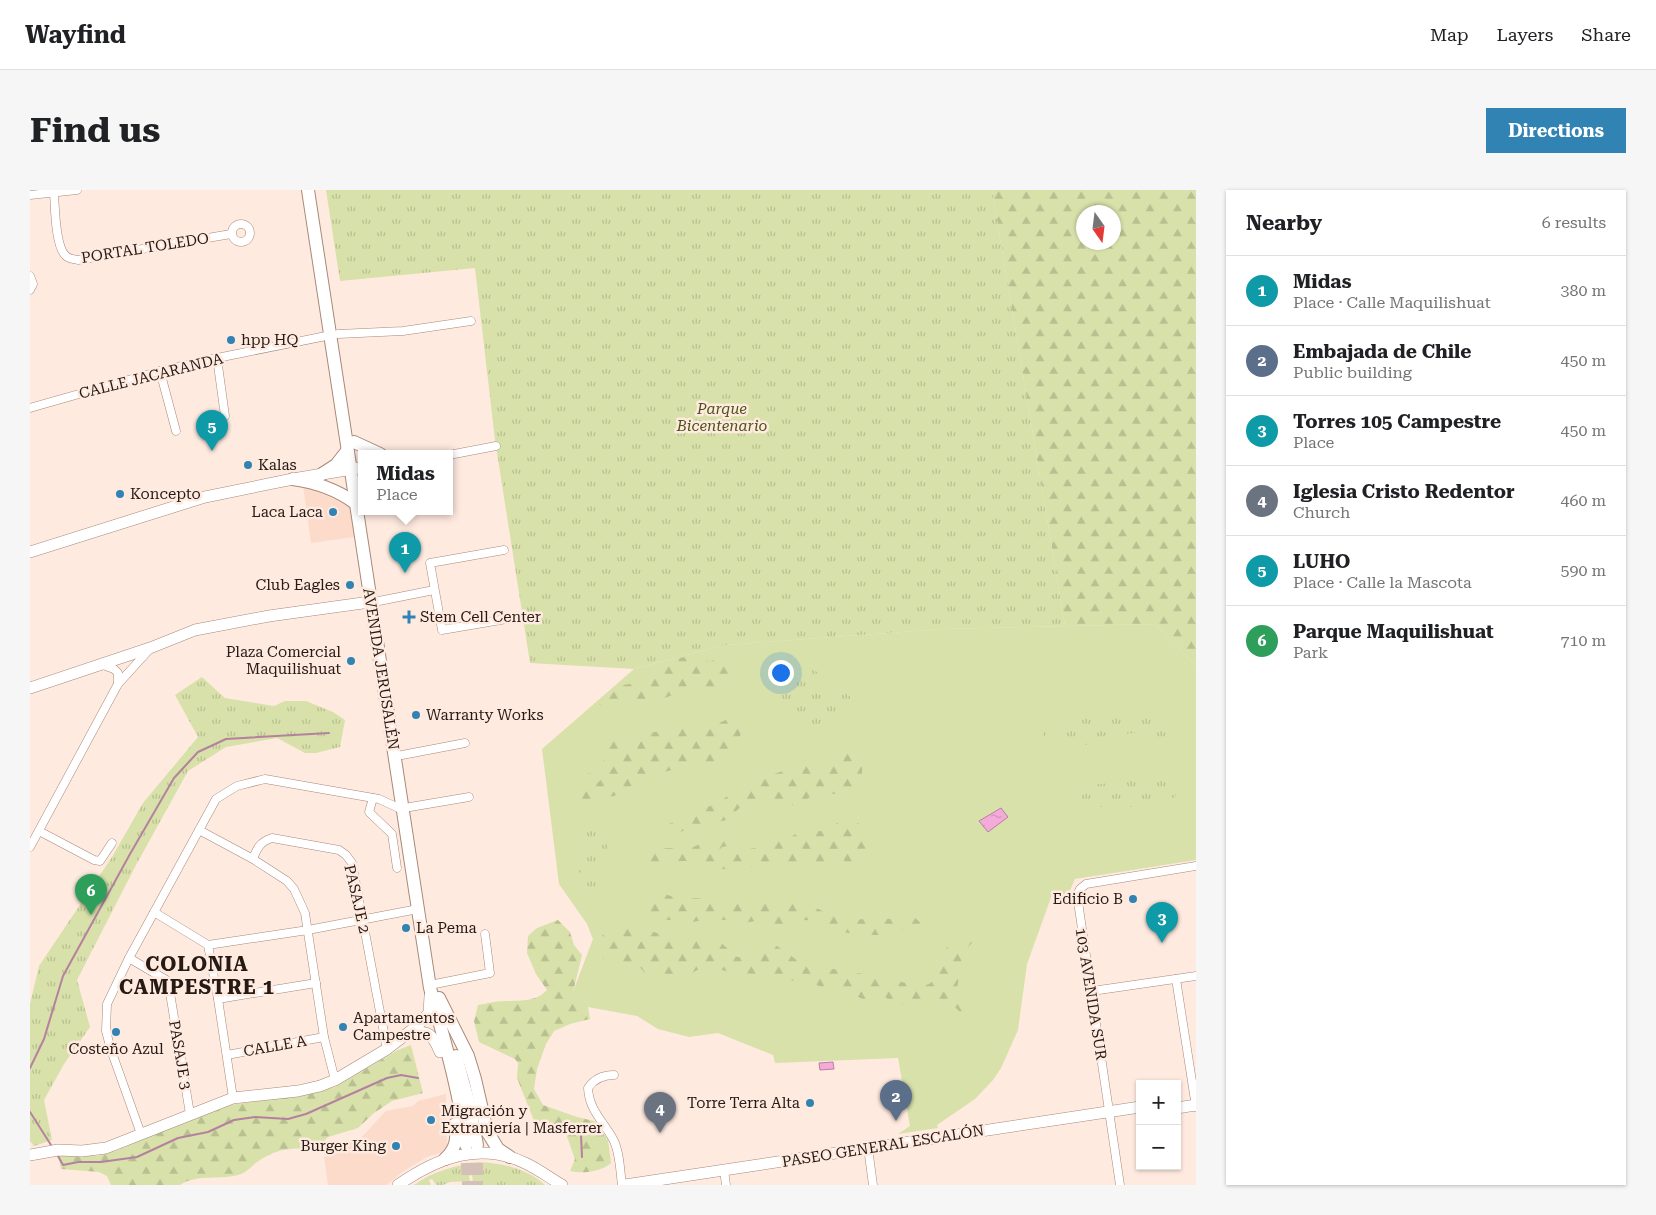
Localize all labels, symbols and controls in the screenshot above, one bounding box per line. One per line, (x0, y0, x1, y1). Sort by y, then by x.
text: Wayfind (25, 21, 126, 49)
text: Map (1430, 24, 1469, 45)
text: Layers (1497, 24, 1553, 45)
text: Share (1581, 24, 1631, 45)
button: Directions (1486, 108, 1626, 153)
text: Find us (30, 110, 160, 151)
north arrow (1076, 205, 1121, 250)
text: Nearby (1246, 211, 1322, 235)
text: 6 results (1542, 213, 1606, 232)
street label: PORTAL TOLEDO (80, 229, 210, 267)
text: Midas (1293, 270, 1351, 293)
text: 1 (1258, 281, 1266, 300)
text: 380 m (1560, 281, 1606, 300)
text: Place · Calle Maquilishuat (1293, 293, 1491, 312)
place label: hpp HQ (241, 331, 299, 349)
marker: hpp HQ (225, 334, 237, 346)
text: Embajada de Chile (1293, 340, 1472, 363)
street label: CALLE JACARANDA (77, 349, 225, 403)
text: 2 (1258, 351, 1266, 370)
text: 450 m (1560, 351, 1606, 370)
text: Public building (1293, 363, 1412, 382)
park label: Parque Bicentenario (676, 400, 768, 435)
pin: 5 (196, 410, 228, 451)
text: Torres 105 Campestre (1293, 410, 1501, 433)
text: 3 (1258, 421, 1266, 440)
text: 450 m (1560, 421, 1606, 440)
text: Place (1293, 433, 1334, 452)
popup (358, 450, 453, 515)
place label: Kalas (258, 456, 297, 474)
marker: Kalas (242, 459, 254, 471)
text: Midas (376, 462, 435, 485)
text: Iglesia Cristo Redentor (1293, 480, 1515, 503)
place label: Koncepto (130, 485, 201, 503)
text: Place (376, 485, 418, 504)
marker: Koncepto (114, 488, 126, 500)
text: 4 (1258, 491, 1266, 510)
text: 460 m (1560, 491, 1606, 510)
place label: Laca Laca (251, 503, 323, 521)
text: Church (1293, 503, 1350, 522)
marker: Laca Laca (327, 506, 339, 518)
pin: 1 (389, 532, 421, 573)
text: LUHO (1293, 550, 1350, 573)
text: 5 (1258, 561, 1266, 580)
text: 590 m (1560, 561, 1606, 580)
text: Place · Calle la Mascota (1293, 573, 1472, 592)
place label: Club Eagles (255, 576, 340, 594)
marker: Club Eagles (344, 579, 356, 591)
street label: AVENIDA JERUSALÉN (359, 587, 403, 751)
place label: Stem Cell Center (420, 608, 541, 626)
marker: Stem Cell Center (402, 610, 416, 624)
text: Parque Maquilishuat (1293, 620, 1494, 643)
text: 6 (1258, 631, 1266, 650)
text: 710 m (1560, 631, 1606, 650)
place label: Plaza Comercial Maquilishuat (226, 643, 341, 678)
text: Park (1293, 643, 1328, 662)
marker: Plaza Comercial Maquilishuat (345, 655, 357, 667)
your location (768, 660, 794, 686)
place label: Warranty Works (426, 706, 544, 724)
marker: Warranty Works (410, 709, 422, 721)
street label: PASAJE 2 (340, 863, 374, 935)
pin: 6 (75, 874, 107, 915)
place label: Edificio B (1053, 890, 1123, 908)
marker: Edificio B (1127, 893, 1139, 905)
pin: 3 (1146, 902, 1178, 943)
place label: La Pema (416, 919, 477, 937)
marker: La Pema (400, 922, 412, 934)
street label: 103 AVENIDA SUR (1072, 927, 1110, 1062)
district label: COLONIA CAMPESTRE 1 (119, 952, 275, 999)
place label: Apartamentos Campestre (353, 1009, 455, 1044)
street label: PASAJE 3 (165, 1019, 195, 1091)
marker: Apartamentos Campestre (337, 1021, 349, 1033)
marker: Costeño Azul (110, 1026, 122, 1038)
street label: CALLE A (242, 1032, 308, 1060)
place label: Costeño Azul (68, 1040, 164, 1058)
pin: 2 (880, 1080, 912, 1121)
map controls (1136, 1080, 1181, 1170)
button: + (1136, 1080, 1181, 1125)
pin: 4 (644, 1092, 676, 1133)
place label: Torre Terra Alta (687, 1094, 800, 1112)
marker: Torre Terra Alta (804, 1097, 816, 1109)
place label: Migración y Extranjería | Masferrer (441, 1102, 603, 1137)
marker: Migración y Extranjería | Masferrer (425, 1114, 437, 1126)
street label: PASEO GENERAL ESCALÓN (780, 1120, 985, 1171)
button: − (1136, 1125, 1181, 1170)
place label: Burger King (301, 1137, 386, 1155)
marker: Burger King (390, 1140, 402, 1152)

